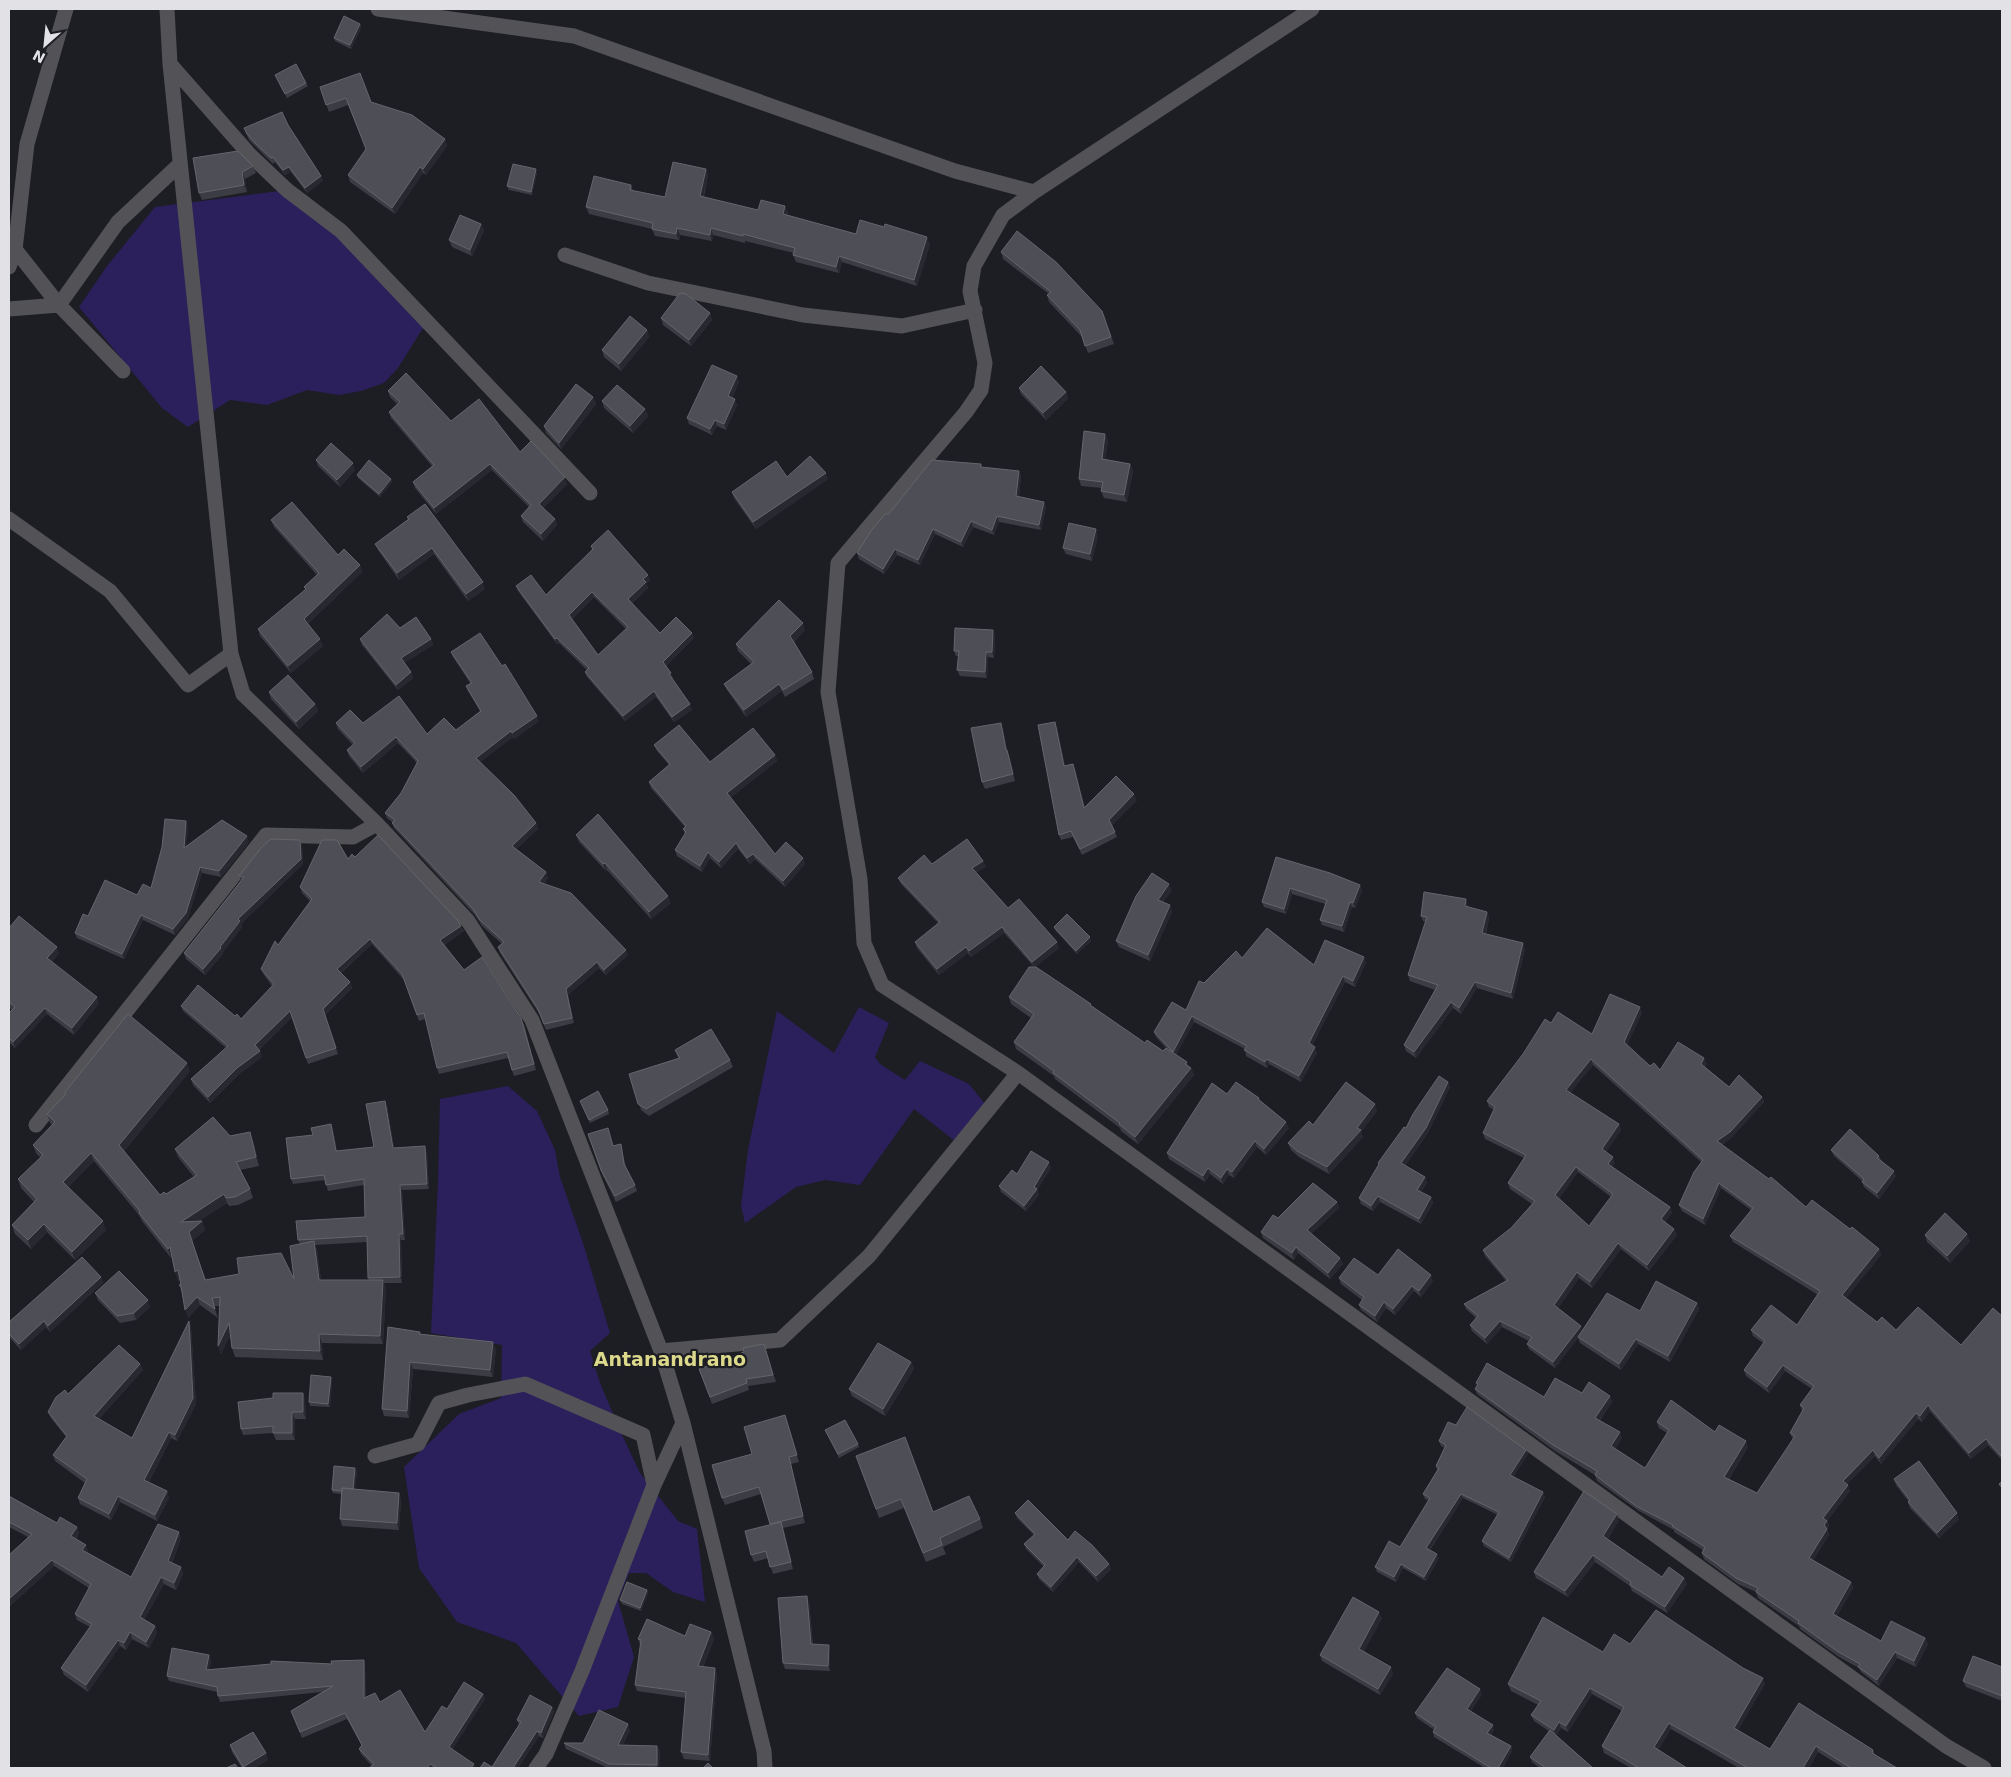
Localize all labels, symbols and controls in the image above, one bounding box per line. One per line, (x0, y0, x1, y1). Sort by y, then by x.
north arrow (20, 20, 70, 70)
text: N (30, 47, 48, 66)
district label: Antanandrano (594, 1348, 746, 1370)

